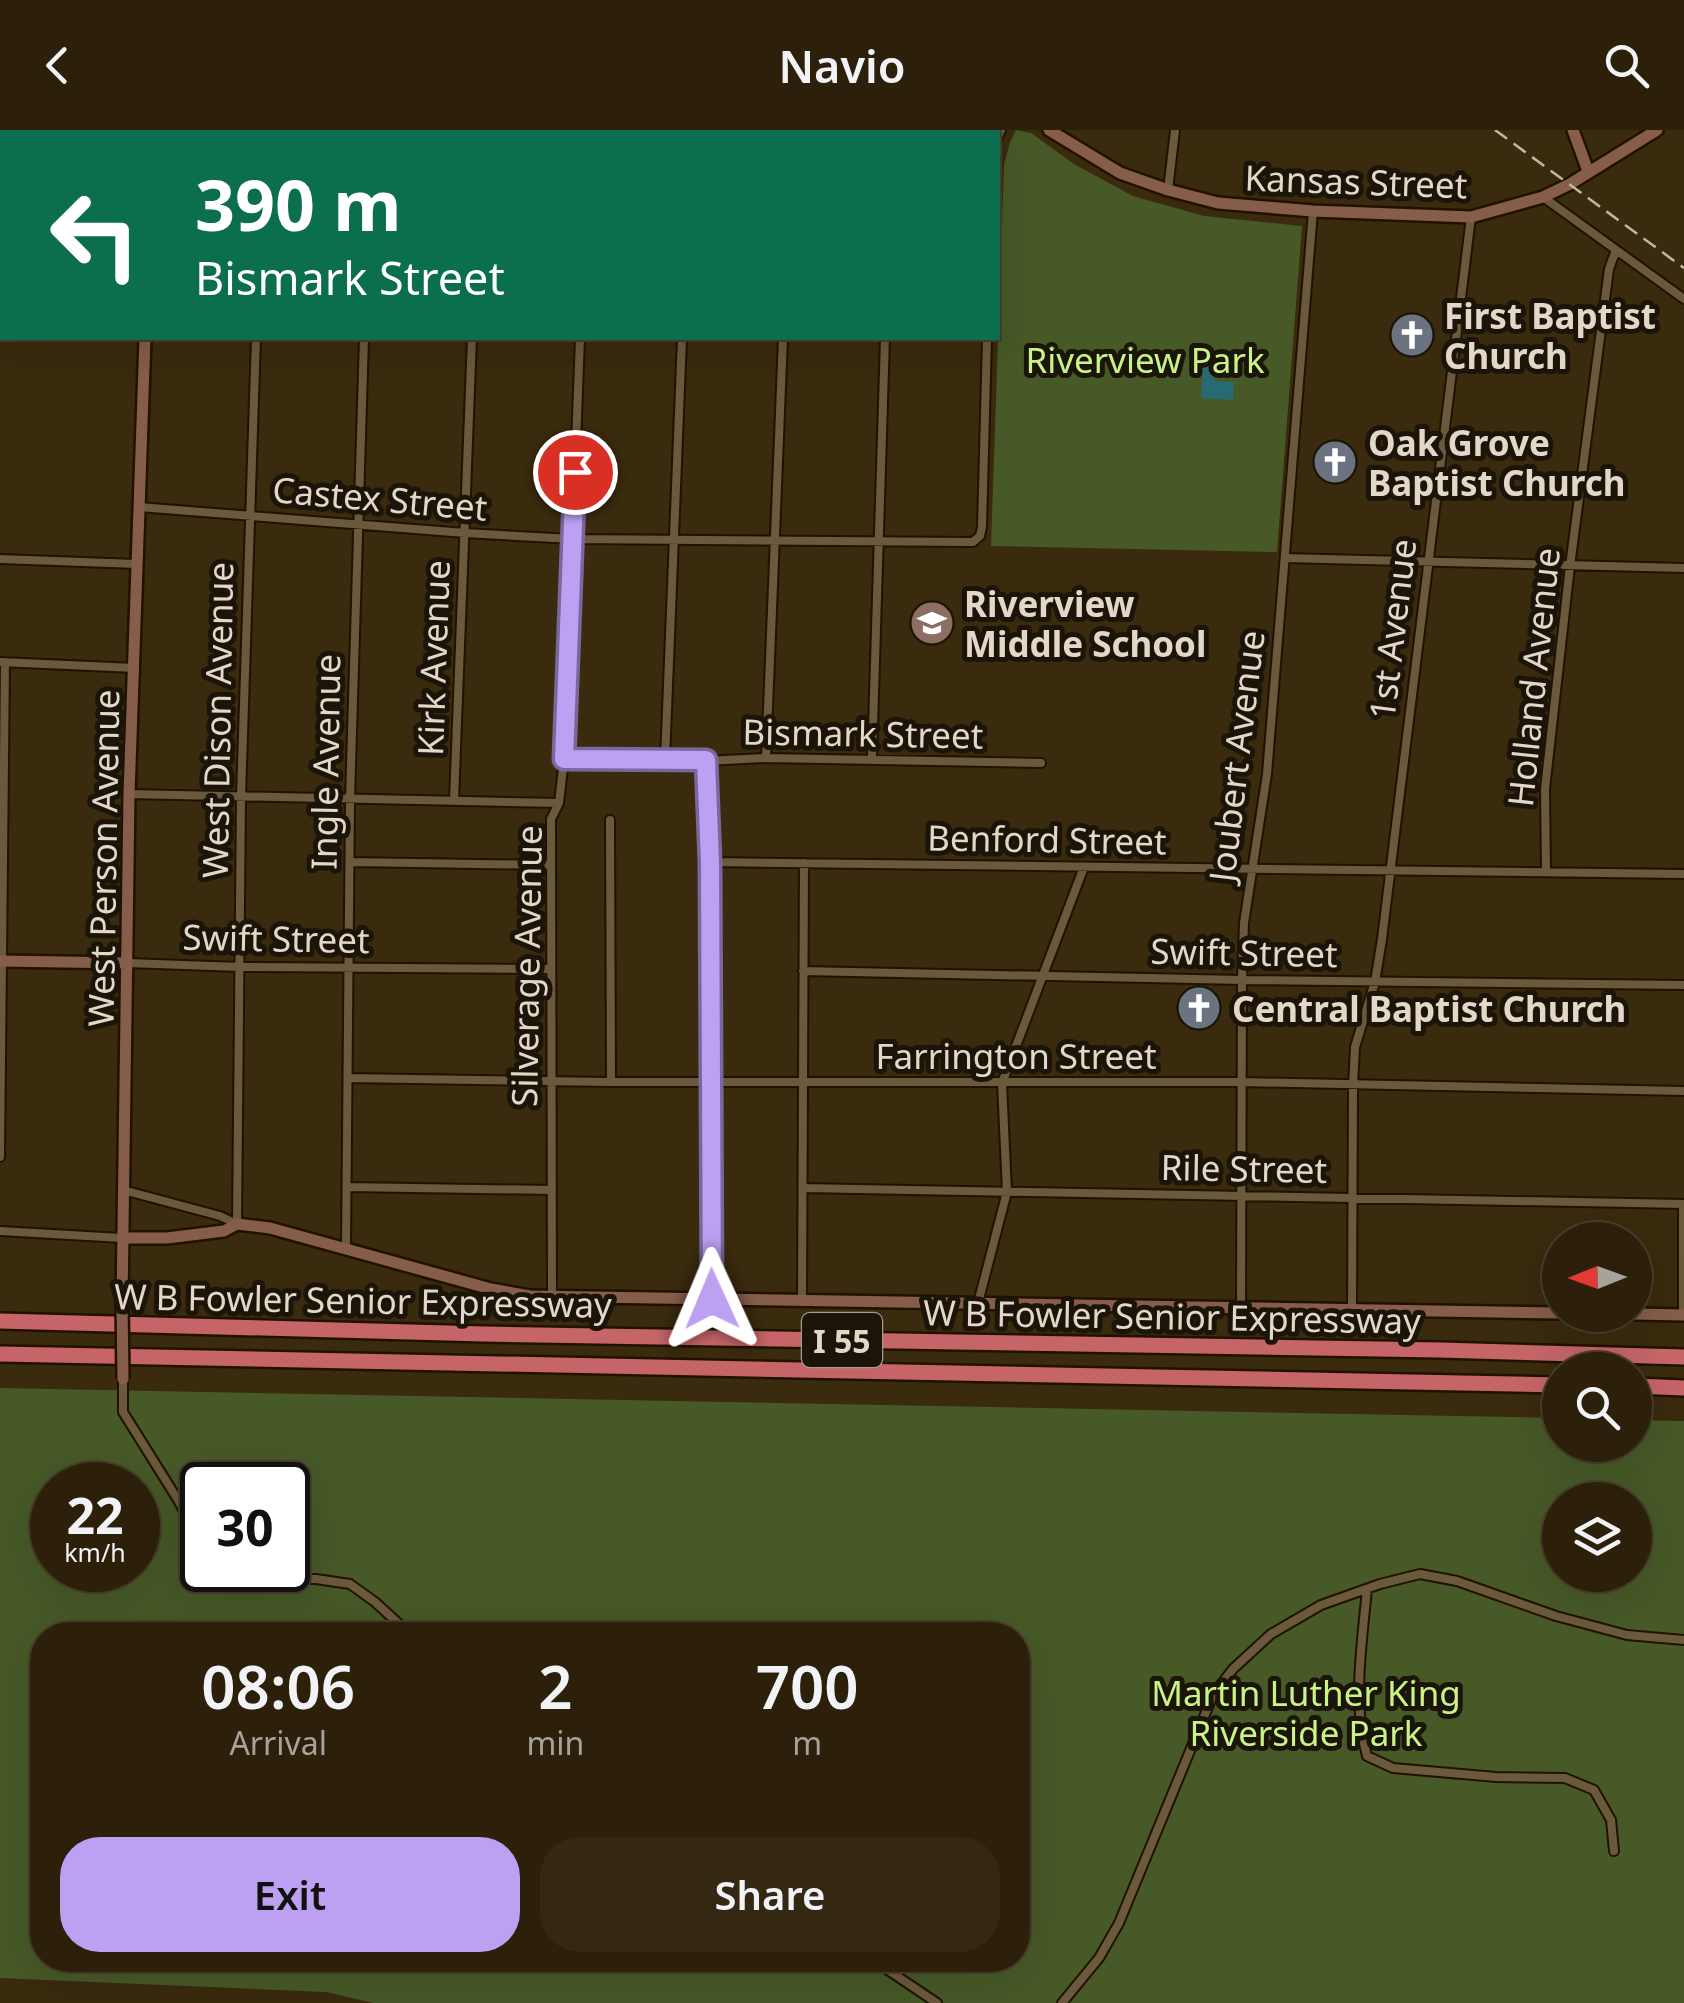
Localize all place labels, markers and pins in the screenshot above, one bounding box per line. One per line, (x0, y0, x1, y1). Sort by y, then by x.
place label: First Baptist Church (1444, 292, 1656, 379)
church icon: First Baptist Church (1389, 312, 1435, 358)
place label: Oak Grove Baptist Church (1368, 419, 1626, 506)
pin (533, 430, 618, 515)
church icon: Oak Grove Baptist Church (1312, 439, 1358, 485)
place label: Riverview Middle School (964, 580, 1206, 667)
school or university icon: Riverview Middle School (909, 600, 955, 646)
church icon: Central Baptist Church (1176, 985, 1222, 1031)
place label: Central Baptist Church (1232, 985, 1626, 1032)

